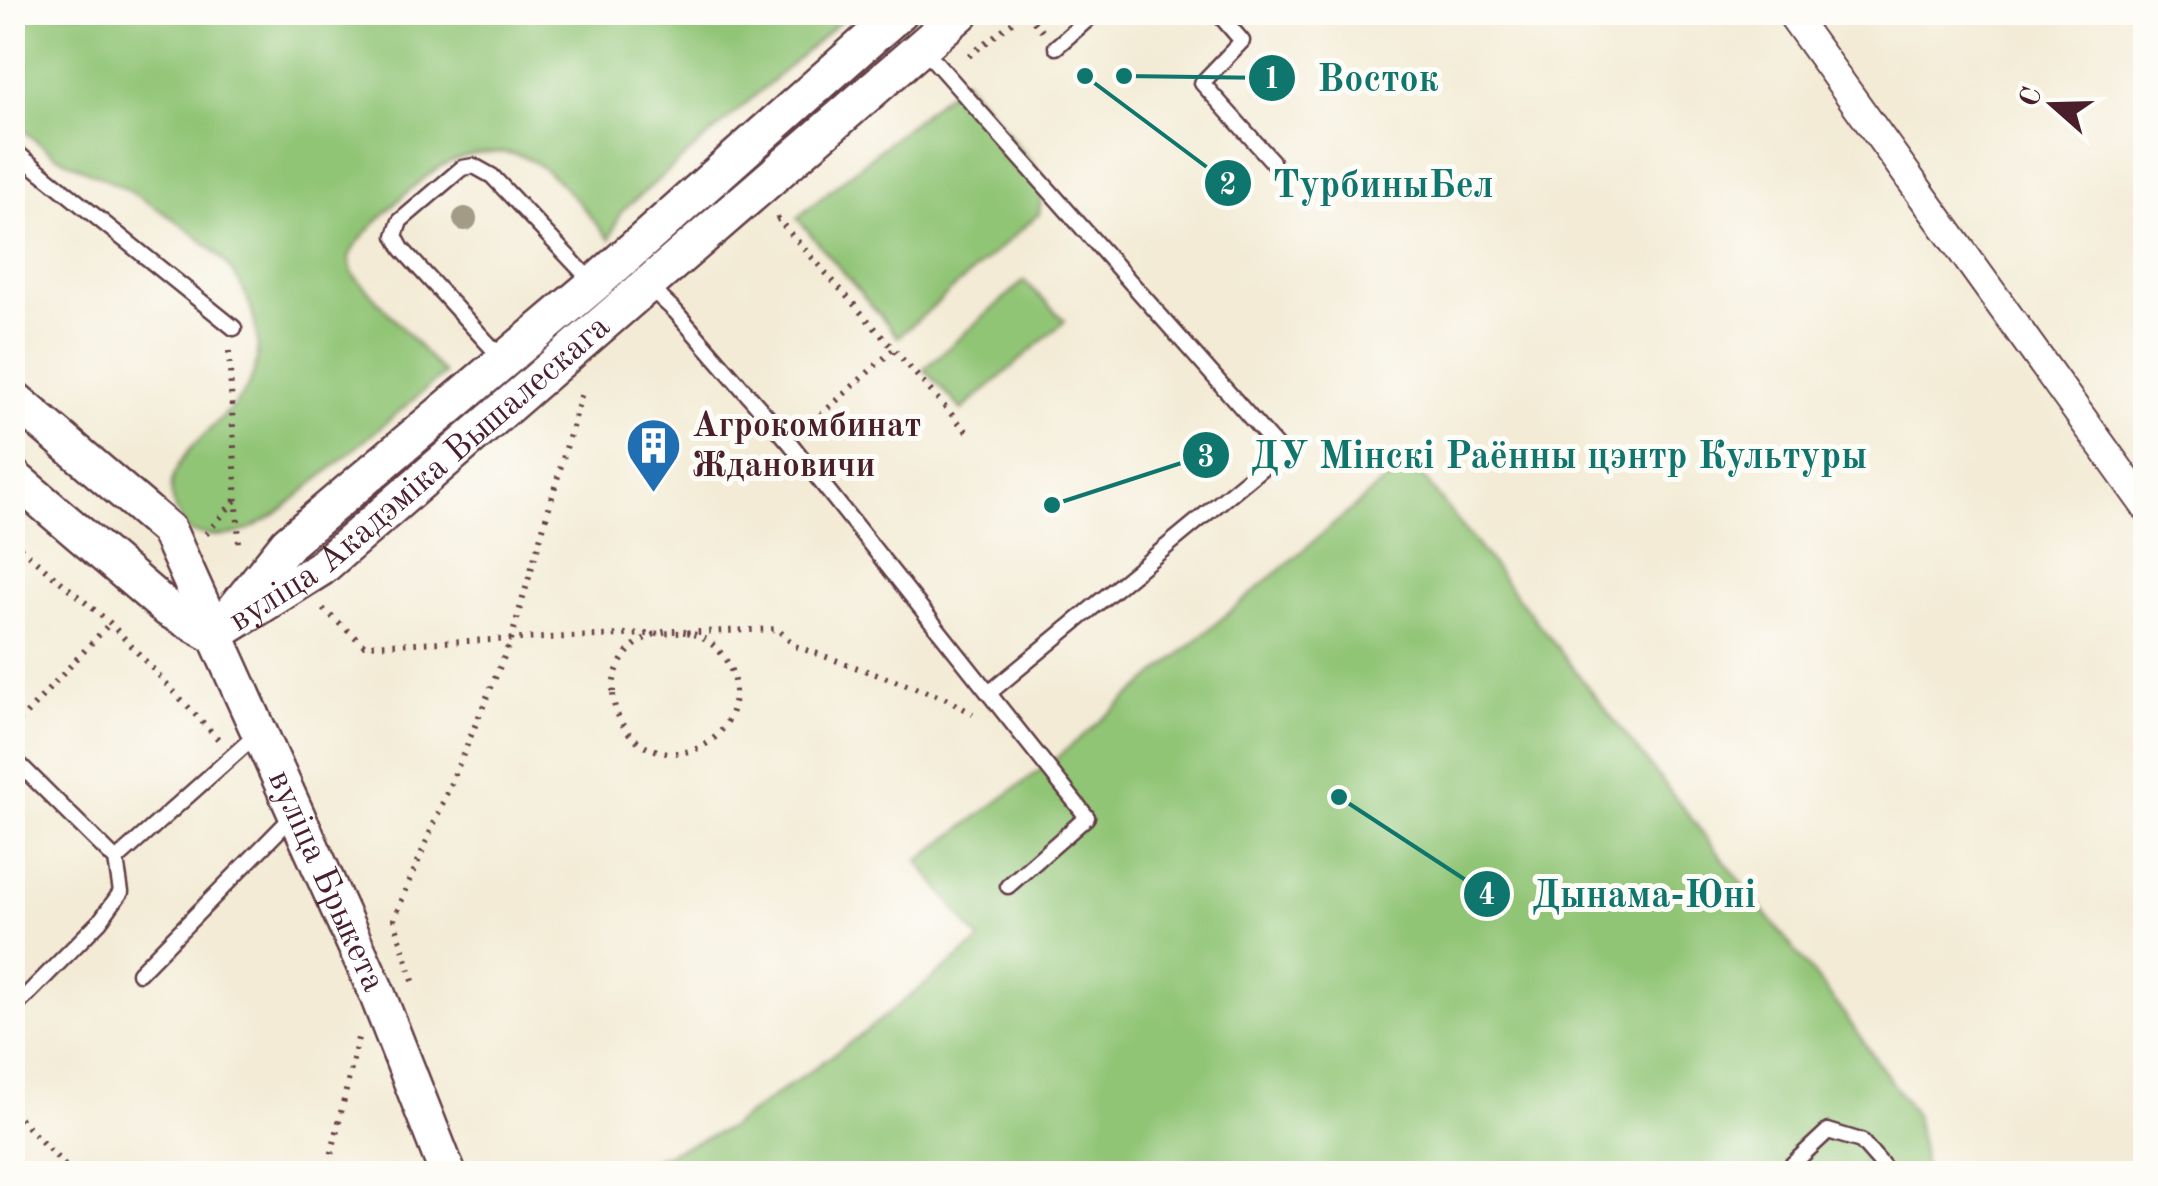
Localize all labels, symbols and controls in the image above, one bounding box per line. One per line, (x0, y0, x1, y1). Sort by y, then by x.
callout: Восток (1247, 44, 1459, 112)
north arrow (2003, 55, 2103, 155)
text: Восток (1317, 62, 1439, 100)
text: 1 (1263, 65, 1281, 95)
text: С (2015, 84, 2049, 111)
callout: ТурбиныБел (1203, 149, 1514, 217)
text: ТурбиныБел (1272, 168, 1494, 206)
text: 2 (1219, 171, 1237, 201)
street label: вуліца Акадэміка Вышалескага (223, 308, 616, 638)
place label: Агрокомбинат Ждановичи (692, 409, 921, 484)
building icon: Агрокомбинат Ждановичи (623, 416, 683, 495)
callout: ДУ Мінскі Раённы цэнтр Культуры (1181, 421, 1887, 489)
text: ДУ Мінскі Раённы цэнтр Культуры (1251, 439, 1867, 477)
text: 3 (1197, 443, 1215, 473)
street label: вуліца Брыкета (261, 765, 391, 997)
callout: Дынама-Юні (1462, 860, 1776, 928)
text: Дынама-Юні (1532, 878, 1756, 916)
text: 4 (1478, 881, 1496, 911)

